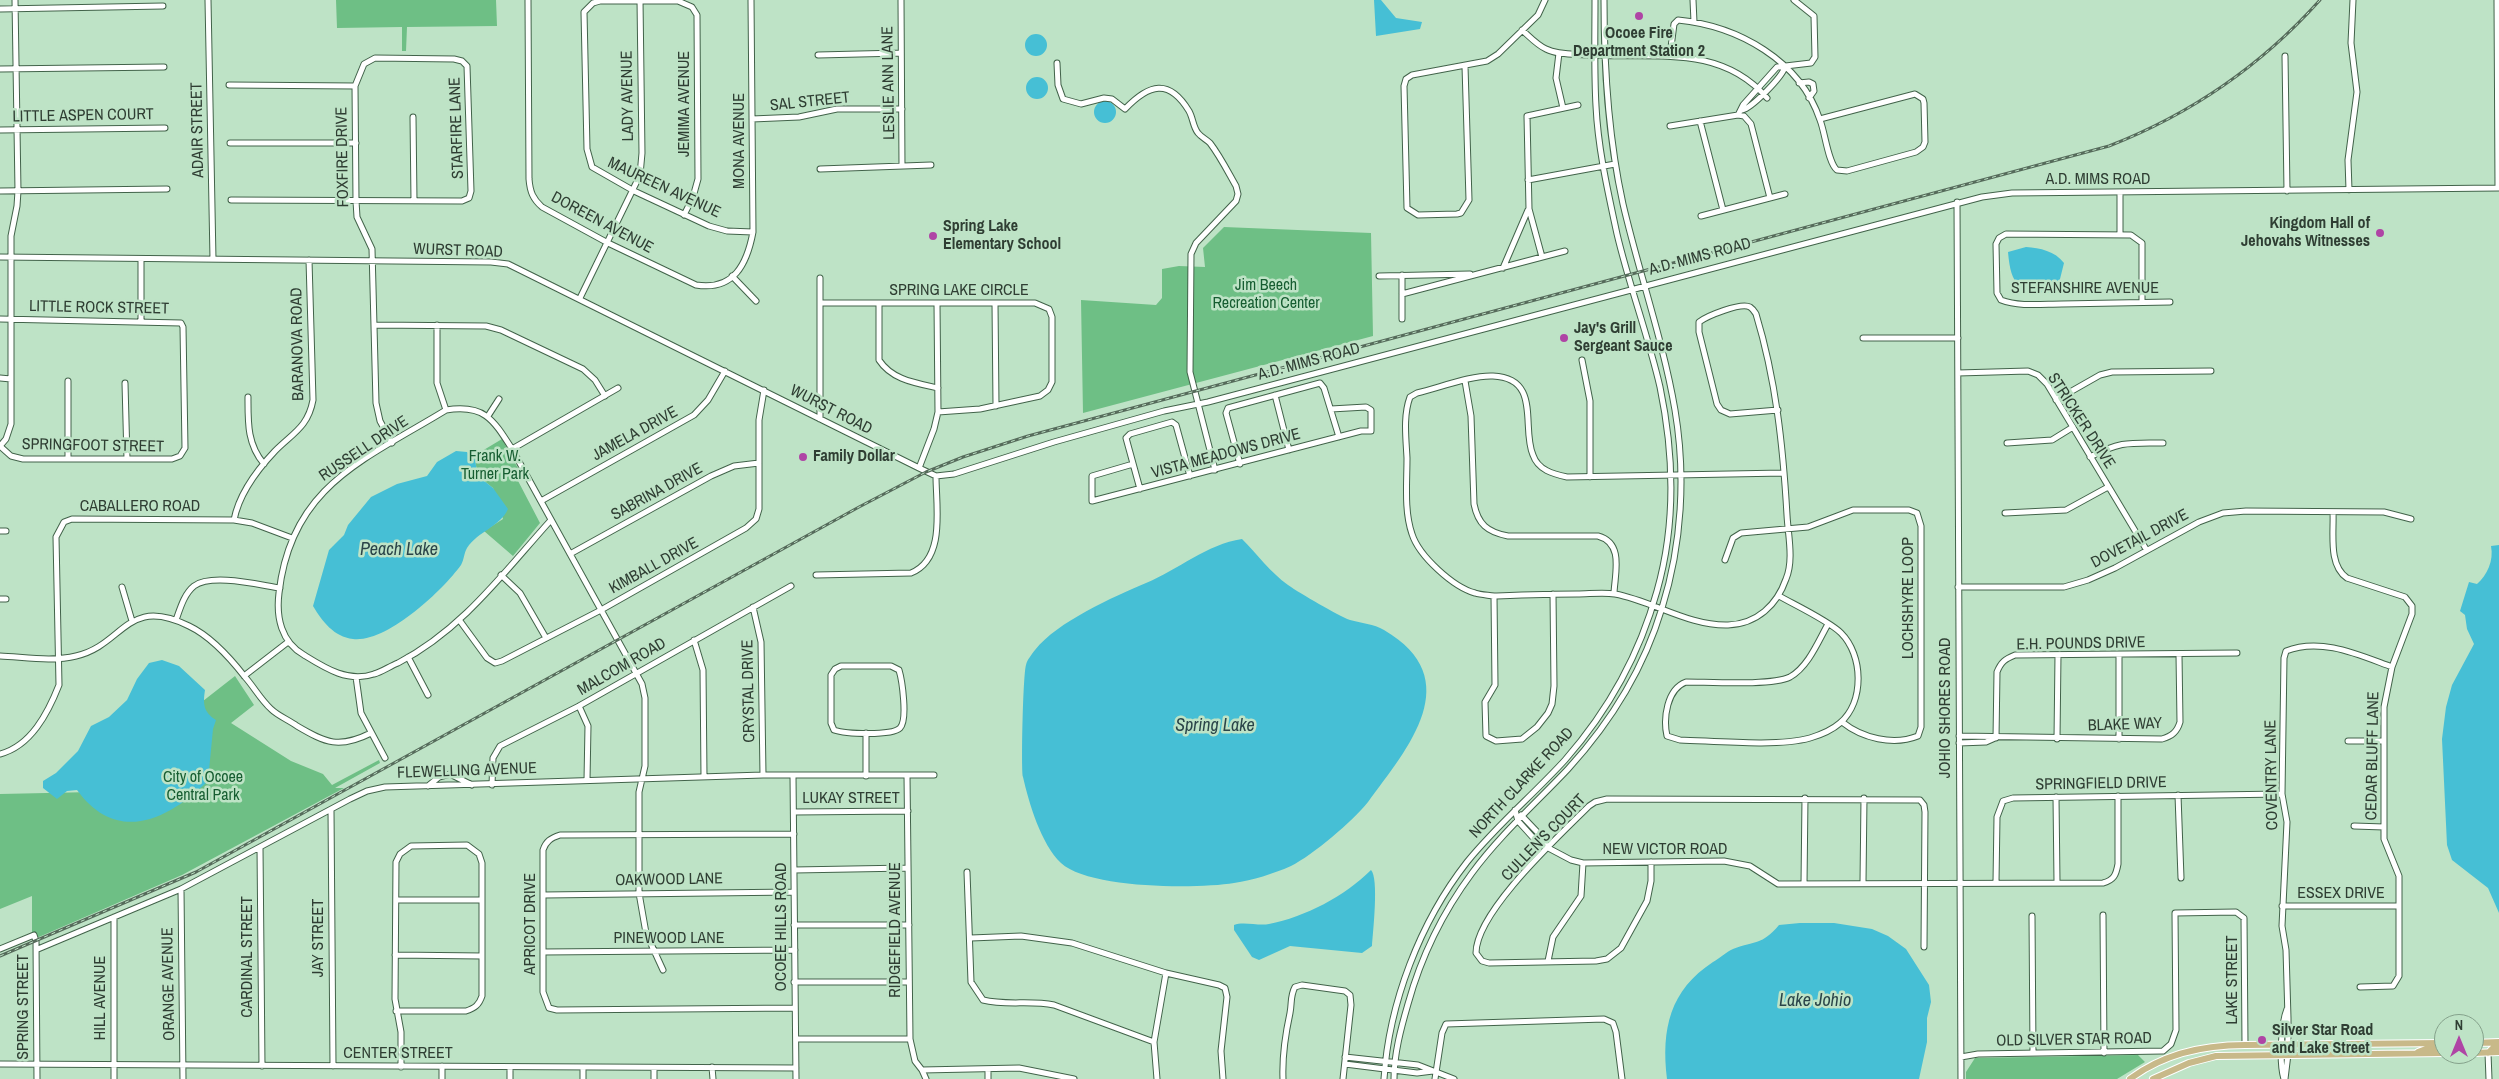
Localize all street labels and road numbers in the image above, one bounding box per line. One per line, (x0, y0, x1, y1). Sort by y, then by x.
street label: LESLIE ANN LANE (878, 26, 900, 140)
street label: LADY AVENUE (618, 50, 638, 142)
street label: JEMIMA AVENUE (675, 51, 695, 157)
street label: STARFIRE LANE (446, 77, 468, 179)
street label: ADAIR STREET (188, 82, 208, 178)
street label: SAL STREET (769, 88, 851, 116)
street label: MONA AVENUE (730, 93, 750, 189)
street label: LITTLE ASPEN COURT (12, 105, 154, 127)
street label: FOXFIRE DRIVE (333, 107, 353, 207)
street label: MAUREEN AVENUE (605, 153, 723, 223)
street label: A.D. MIMS ROAD (2046, 170, 2150, 190)
street label: DOREEN AVENUE (548, 188, 656, 258)
street label: A.D. MIMS ROAD (1647, 234, 1753, 280)
street label: WURST ROAD (413, 240, 503, 262)
street label: STEFANSHIRE AVENUE (2011, 279, 2159, 299)
street label: SPRING LAKE CIRCLE (889, 281, 1029, 301)
street label: BARANOVA ROAD (287, 287, 309, 401)
street label: LITTLE ROCK STREET (29, 297, 169, 319)
street label: A.D. MIMS ROAD (1256, 339, 1362, 385)
street label: STRICKER DRIVE (2043, 370, 2119, 472)
street label: WURST ROAD (787, 381, 875, 439)
street label: JAMELA DRIVE (589, 403, 681, 465)
street label: RUSSELL DRIVE (316, 412, 412, 486)
street label: VISTA MEADOWS DRIVE (1149, 425, 1303, 483)
street label: SPRINGFOOT STREET (22, 435, 164, 457)
street label: SABRINA DRIVE (608, 459, 706, 525)
street label: CABALLERO ROAD (80, 497, 200, 517)
street label: DOVETAIL DRIVE (2088, 505, 2192, 573)
street label: KIMBALL DRIVE (606, 534, 702, 598)
street label: LOCHSHYRE LOOP (1899, 537, 1919, 659)
street label: E.H. POUNDS DRIVE (2016, 633, 2146, 655)
street label: MALCOM ROAD (574, 634, 670, 700)
street label: JOHIO SHORES ROAD (1936, 638, 1956, 778)
street label: CRYSTAL DRIVE (739, 639, 759, 743)
street label: CEDAR BLUFF LANE (2362, 691, 2384, 821)
street label: BLAKE WAY (2087, 714, 2163, 736)
street label: COVENTRY LANE (2261, 720, 2283, 830)
street label: NORTH CLARKE ROAD (1466, 724, 1578, 842)
street label: FLEWELLING AVENUE (397, 759, 537, 783)
street label: SPRINGFIELD DRIVE (2035, 773, 2167, 795)
street label: LUKAY STREET (802, 789, 900, 809)
street label: CULLEN'S COURT (1498, 791, 1590, 885)
street label: NEW VICTOR ROAD (1602, 840, 1728, 860)
street label: OCOEE HILLS ROAD (772, 862, 792, 992)
street label: RIDGEFIELD AVENUE (886, 862, 906, 998)
street label: OAKWOOD LANE (615, 869, 723, 891)
street label: APRICOT DRIVE (521, 873, 541, 975)
street label: ESSEX DRIVE (2297, 884, 2385, 904)
street label: CARDINAL STREET (238, 896, 258, 1018)
street label: JAY STREET (309, 899, 329, 977)
street label: ORANGE AVENUE (158, 927, 180, 1041)
street label: PINEWOOD LANE (614, 929, 724, 949)
street label: LAKE STREET (2223, 936, 2243, 1024)
street label: SPRING STREET (14, 954, 34, 1060)
street label: HILL AVENUE (91, 956, 111, 1040)
street label: OLD SILVER STAR ROAD (1996, 1029, 2152, 1051)
street label: CENTER STREET (343, 1044, 453, 1064)

